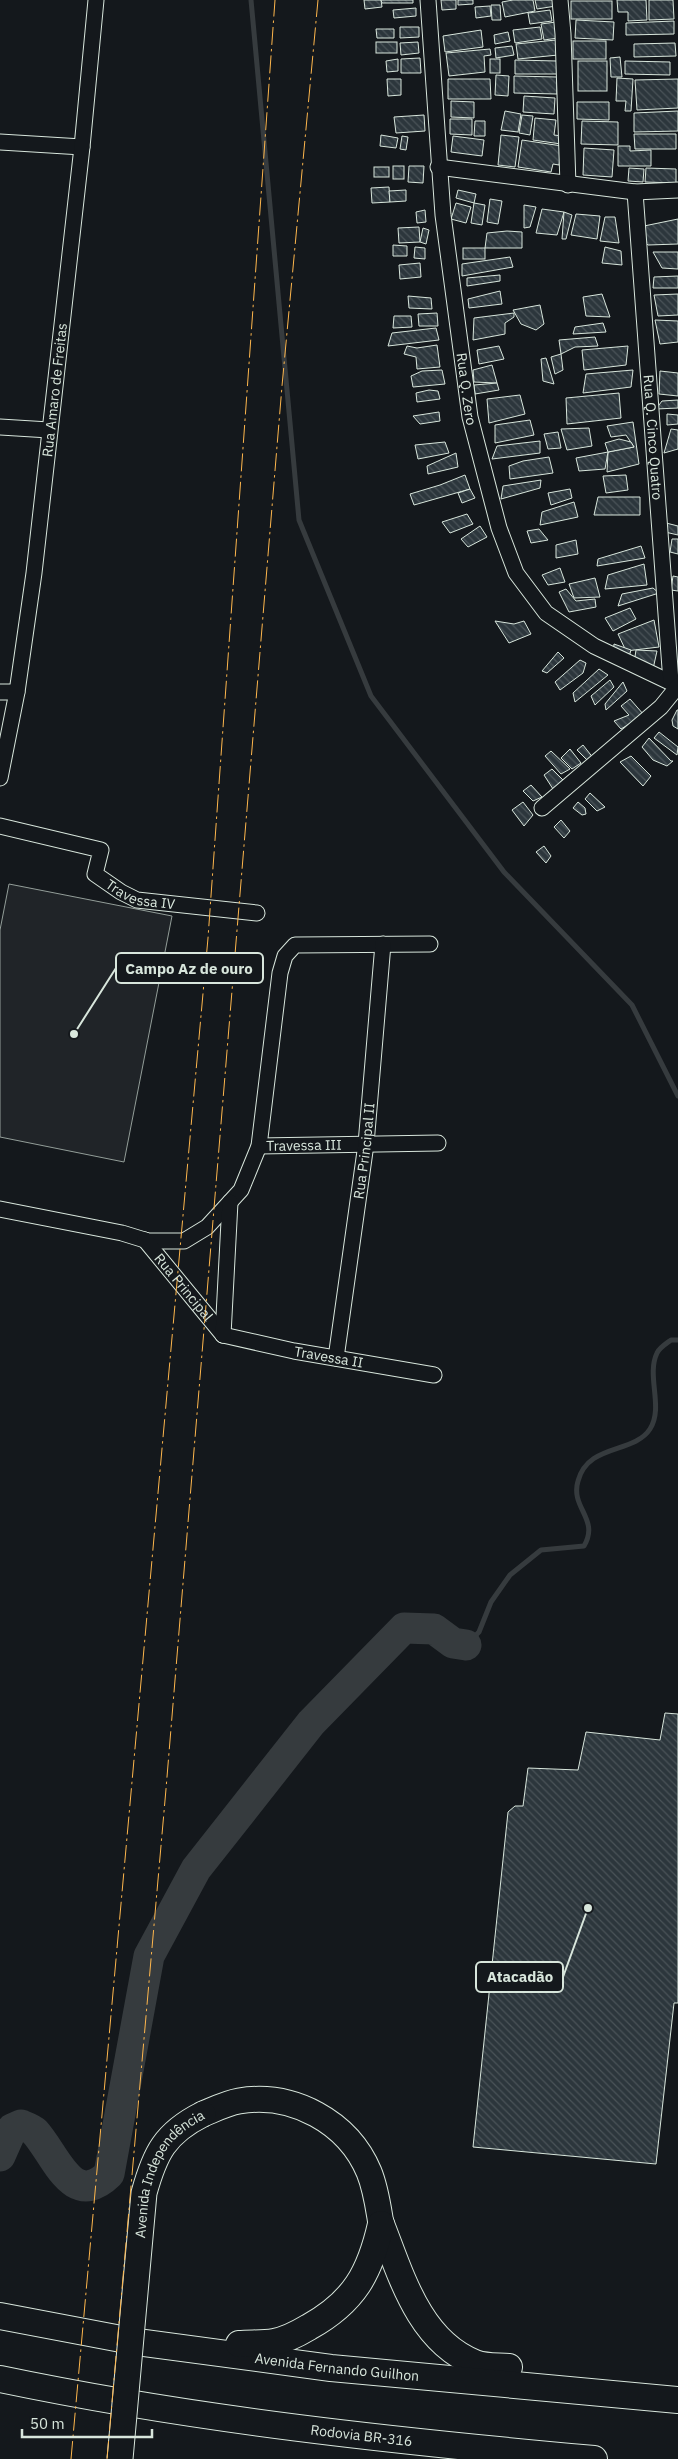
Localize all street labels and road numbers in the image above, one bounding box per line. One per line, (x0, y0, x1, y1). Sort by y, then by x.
street label: Rua Amaro de Freitas (38, 322, 71, 458)
street label: Rua Q. Zero (452, 352, 481, 427)
street label: Rua Q. Cinco Quatro (639, 374, 667, 501)
street label: Travessa IV (102, 875, 177, 913)
street label: Rua Principal II (349, 1102, 378, 1200)
street label: Travessa III (266, 1136, 342, 1155)
street label: Rua Principal (151, 1249, 217, 1325)
street label: Travessa II (293, 1342, 365, 1372)
street label: Avenida Independência (131, 2106, 208, 2239)
street label: Avenida Fernando Guilhon (254, 2349, 420, 2385)
street label: Rodovia BR-316 (310, 2421, 413, 2450)

